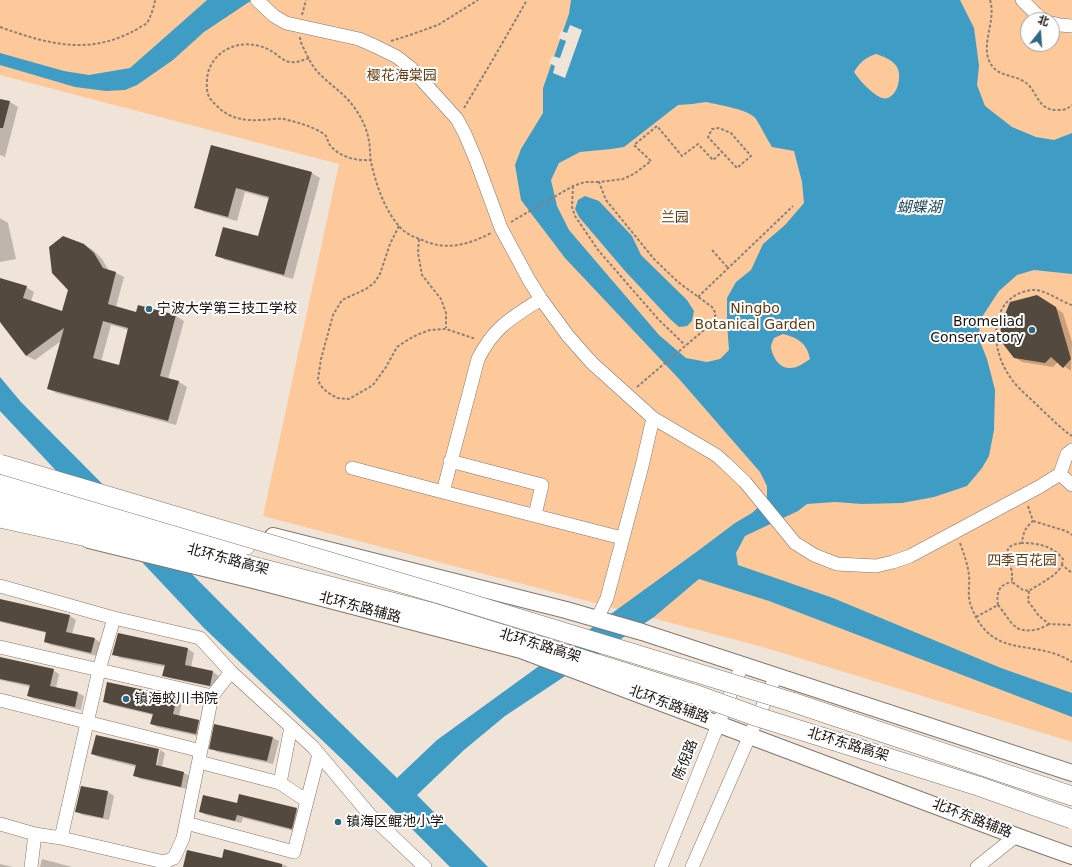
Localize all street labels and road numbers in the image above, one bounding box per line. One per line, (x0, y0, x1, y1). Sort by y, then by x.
street label: 北环东路高架 (185, 541, 271, 579)
street label: 北环东路辅路 (317, 589, 403, 627)
street label: 北环东路高架 (497, 626, 583, 666)
street label: 北环东路辅路 (627, 683, 711, 727)
street label: 北环东路高架 (805, 725, 891, 765)
street label: 陈倪路 (670, 737, 702, 783)
street label: 北环东路辅路 (930, 796, 1014, 842)

